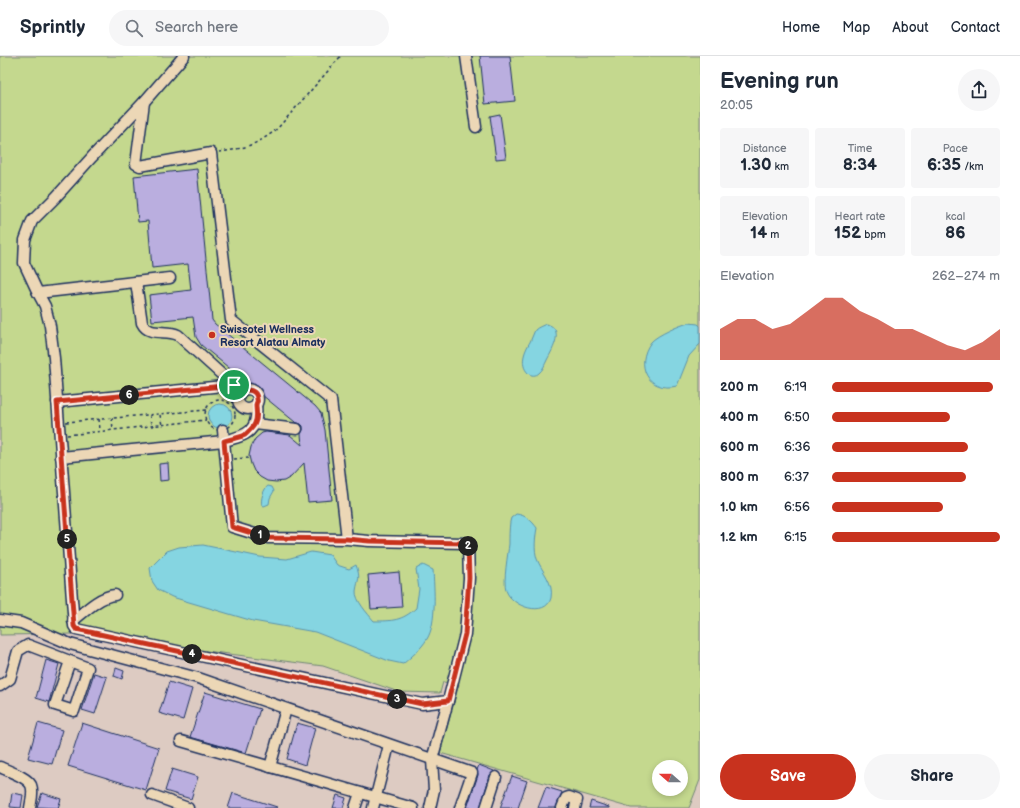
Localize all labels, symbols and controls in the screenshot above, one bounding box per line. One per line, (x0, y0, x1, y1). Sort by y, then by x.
search box (109, 10, 389, 46)
text: Sprintly (20, 16, 85, 39)
icon: search (123, 17, 145, 39)
text: Search here (155, 18, 238, 37)
text: Home (782, 19, 820, 36)
text: Map (842, 19, 870, 36)
text: About (892, 19, 929, 36)
text: Contact (951, 19, 1000, 36)
text: Evening run (720, 68, 839, 95)
button: share (958, 69, 1000, 111)
text: 20:05 (720, 97, 753, 113)
text: Distance (743, 142, 787, 155)
text: Time (848, 142, 872, 155)
text: Pace (943, 142, 968, 155)
text: 1.30 (740, 155, 772, 175)
text: 8:34 (843, 155, 877, 175)
text: 6:35 (927, 155, 961, 175)
text: km (772, 160, 789, 173)
text: /km (961, 160, 984, 173)
text: Elevation (742, 210, 788, 223)
text: Heart rate (835, 210, 885, 223)
text: kcal (945, 210, 965, 223)
text: 14 (750, 223, 767, 243)
text: 152 (834, 223, 861, 243)
text: 86 (945, 223, 966, 243)
text: m (767, 228, 779, 241)
text: bpm (861, 228, 886, 241)
text: Elevation (720, 268, 774, 284)
text: 262–274 m (932, 268, 1000, 284)
place label: Swissotel Wellness Resort Alatau Almaty (220, 323, 325, 349)
marker: Swissotel Wellness Resort Alatau Almaty (207, 330, 217, 340)
pin (217, 368, 251, 402)
icon: arrive (223, 374, 245, 396)
text: 200 m (720, 379, 758, 395)
text: 6:19 (784, 379, 807, 395)
pin: 6 (119, 385, 139, 405)
text: 6 (126, 388, 132, 401)
text: 400 m (720, 409, 758, 425)
text: 6:50 (784, 409, 810, 425)
text: 600 m (720, 439, 759, 455)
text: 6:36 (784, 439, 811, 455)
text: 800 m (720, 469, 759, 485)
text: 6:37 (784, 469, 809, 485)
text: 1.0 km (720, 499, 758, 515)
text: 6:56 (784, 499, 810, 515)
pin: 1 (250, 525, 270, 545)
text: 1 (258, 528, 262, 541)
pin: 5 (57, 529, 77, 549)
text: 1.2 km (720, 529, 758, 545)
text: 6:15 (784, 529, 807, 545)
text: 5 (64, 532, 70, 545)
pin: 2 (458, 536, 478, 556)
text: 2 (465, 539, 471, 552)
pin: 4 (182, 644, 202, 664)
text: 4 (189, 647, 195, 660)
pin: 3 (387, 689, 407, 709)
text: 3 (394, 692, 400, 705)
button: Save (720, 754, 856, 800)
button: Share (864, 754, 1000, 800)
north arrow (652, 760, 688, 796)
map controls (652, 760, 688, 796)

